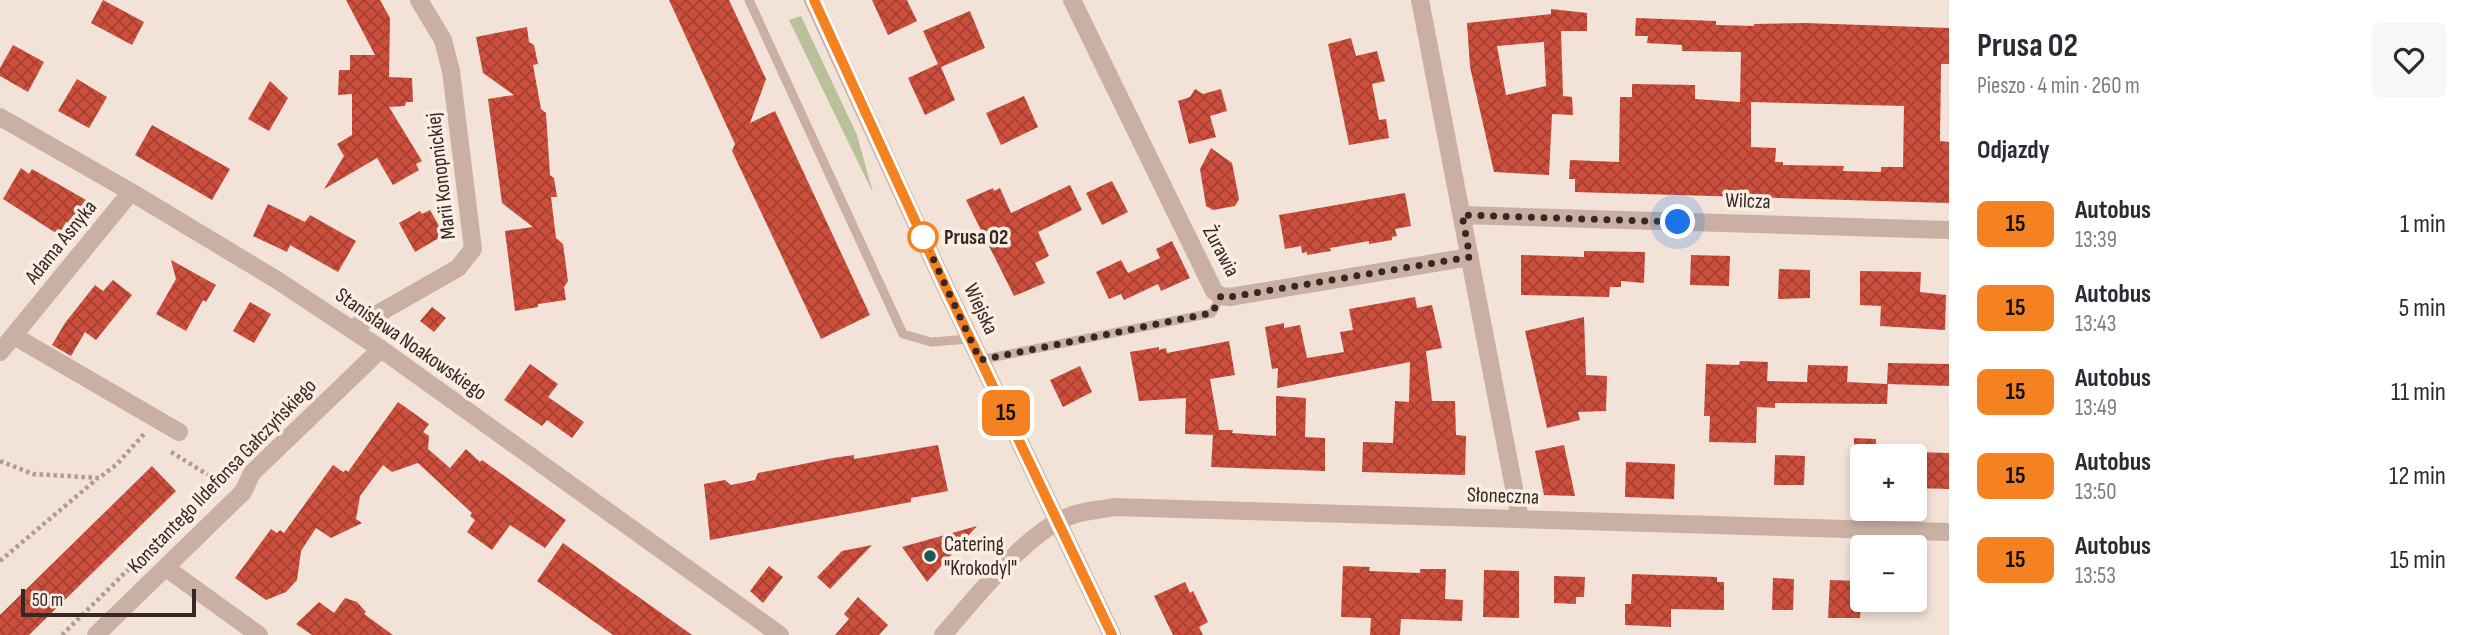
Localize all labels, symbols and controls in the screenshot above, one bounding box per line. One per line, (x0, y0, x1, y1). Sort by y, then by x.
button: heart (2372, 23, 2446, 97)
text: Prusa 02 (1977, 26, 2078, 66)
text: Pieszo · 4 min · 260 m (1977, 72, 2140, 100)
street label: Marii Konopnickiej (421, 111, 461, 241)
text: Odjazdy (1977, 135, 2049, 166)
street label: Wilcza (1725, 188, 1771, 214)
street label: Adama Asnyka (19, 195, 102, 290)
text: Autobus (2075, 195, 2151, 226)
your location (1660, 204, 1695, 239)
text: 15 (2006, 209, 2026, 238)
text: 1 min (2400, 209, 2446, 240)
street label: Żurawia (1197, 221, 1245, 281)
marker: Prusa 02 (908, 222, 938, 252)
place label: Prusa 02 (944, 225, 1008, 250)
text: 13:39 (2075, 226, 2117, 254)
text: Autobus (2075, 279, 2151, 310)
street label: Wiejska (958, 280, 1004, 338)
street label: Stanisława Noakowskiego (330, 282, 492, 406)
text: 15 (2006, 293, 2026, 322)
text: 5 min (2399, 293, 2446, 324)
text: 13:43 (2075, 310, 2116, 338)
text: Autobus (2075, 363, 2151, 394)
street label: Konstantego Ildefonsa Gałczyńskiego (122, 374, 322, 578)
text: 15 (2006, 377, 2026, 406)
text: 11 min (2391, 377, 2446, 408)
line badge: 15 (974, 390, 1038, 436)
text: 13:49 (2075, 394, 2117, 422)
text: 15 (996, 398, 1016, 427)
map controls (1850, 444, 1927, 612)
button: + (1850, 444, 1927, 521)
text: Autobus (2075, 447, 2151, 478)
text: 15 (2006, 461, 2026, 490)
text: 12 min (2389, 461, 2446, 492)
text: 13:50 (2075, 478, 2117, 506)
street label: Słoneczna (1467, 482, 1539, 510)
text: Autobus (2075, 531, 2151, 562)
place label: Catering "Krokodyl" (944, 532, 1017, 581)
button: − (1850, 535, 1927, 612)
text: 15 (2006, 545, 2026, 574)
text: 15 min (2390, 545, 2446, 576)
marker: Catering "Krokodyl" (922, 548, 938, 564)
text: 13:53 (2075, 562, 2116, 590)
scale bar (21, 586, 196, 618)
text: 50 m (32, 589, 63, 612)

